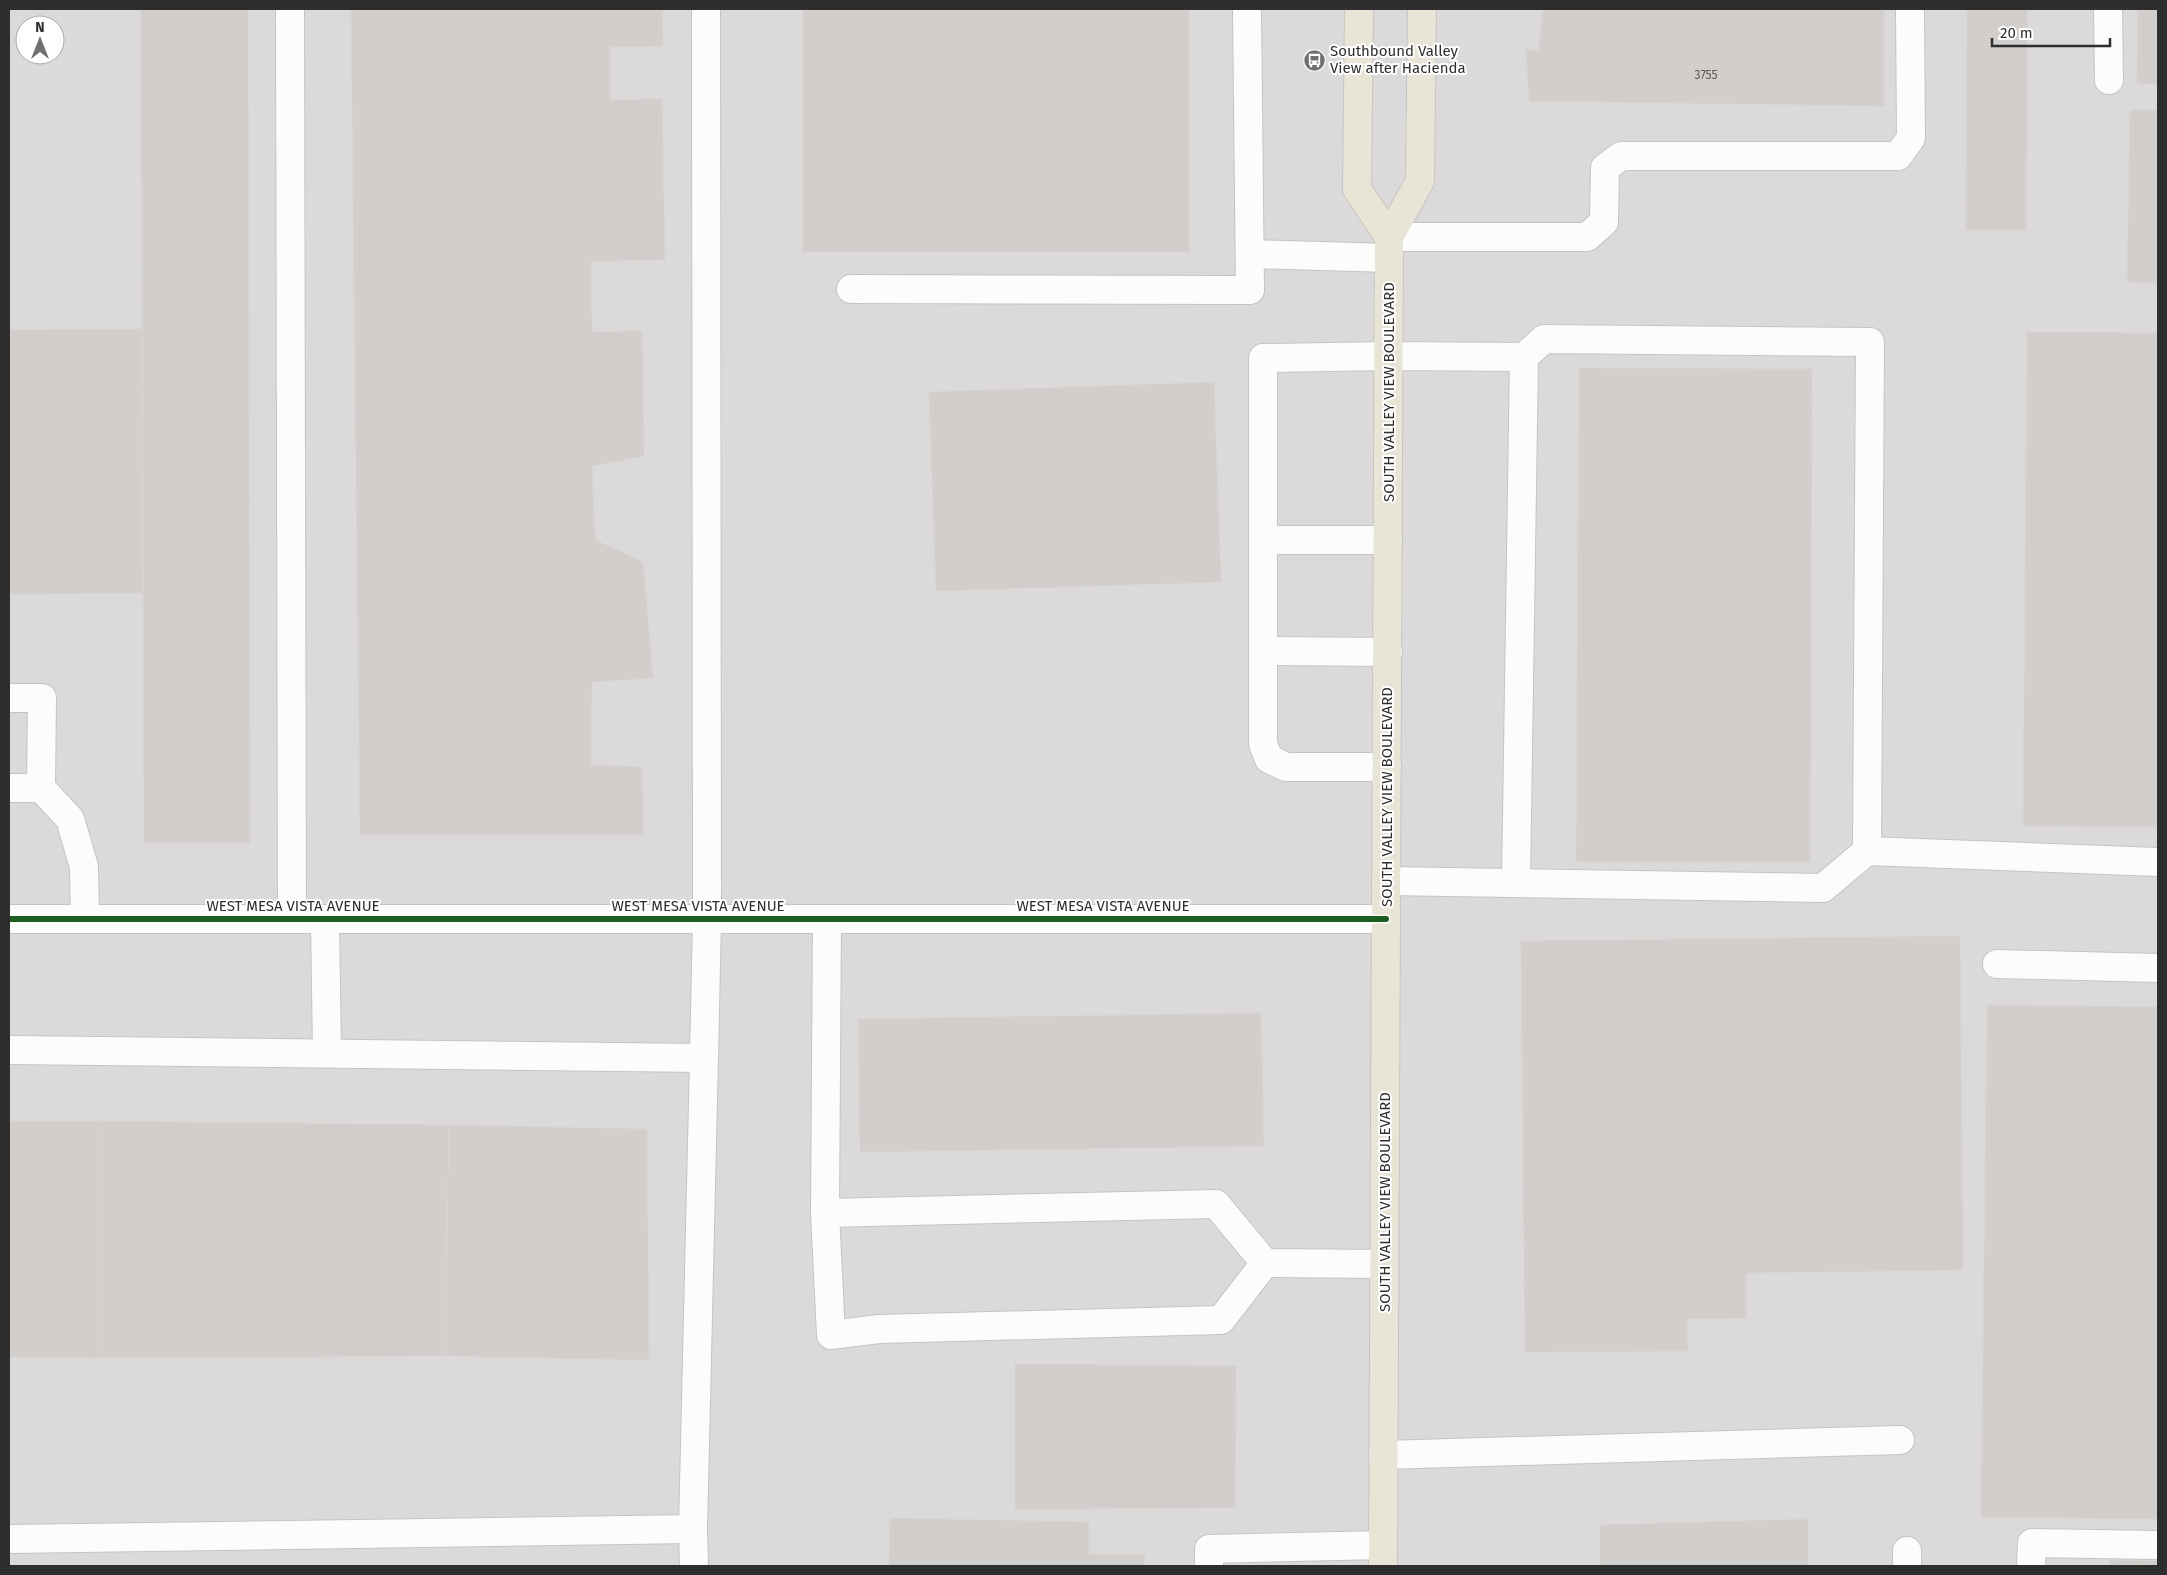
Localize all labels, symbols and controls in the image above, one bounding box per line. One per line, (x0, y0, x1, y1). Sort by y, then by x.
north arrow (15, 15, 65, 65)
scale bar (1992, 15, 2110, 47)
text: N (35, 19, 45, 36)
text: 20 m (2000, 24, 2033, 42)
place label: Southbound Valley View after Hacienda (1330, 42, 1466, 77)
bus stop icon: Southbound Valley View after Hacienda (1302, 48, 1326, 72)
house number: 3755 (1694, 68, 1718, 82)
street label: SOUTH VALLEY VIEW BOULEVARD (1380, 282, 1398, 502)
street label: SOUTH VALLEY VIEW BOULEVARD (1378, 687, 1396, 907)
street label: WEST MESA VISTA AVENUE (206, 897, 380, 915)
street label: WEST MESA VISTA AVENUE (611, 897, 785, 915)
street label: WEST MESA VISTA AVENUE (1016, 897, 1190, 915)
street label: SOUTH VALLEY VIEW BOULEVARD (1376, 1092, 1394, 1312)

